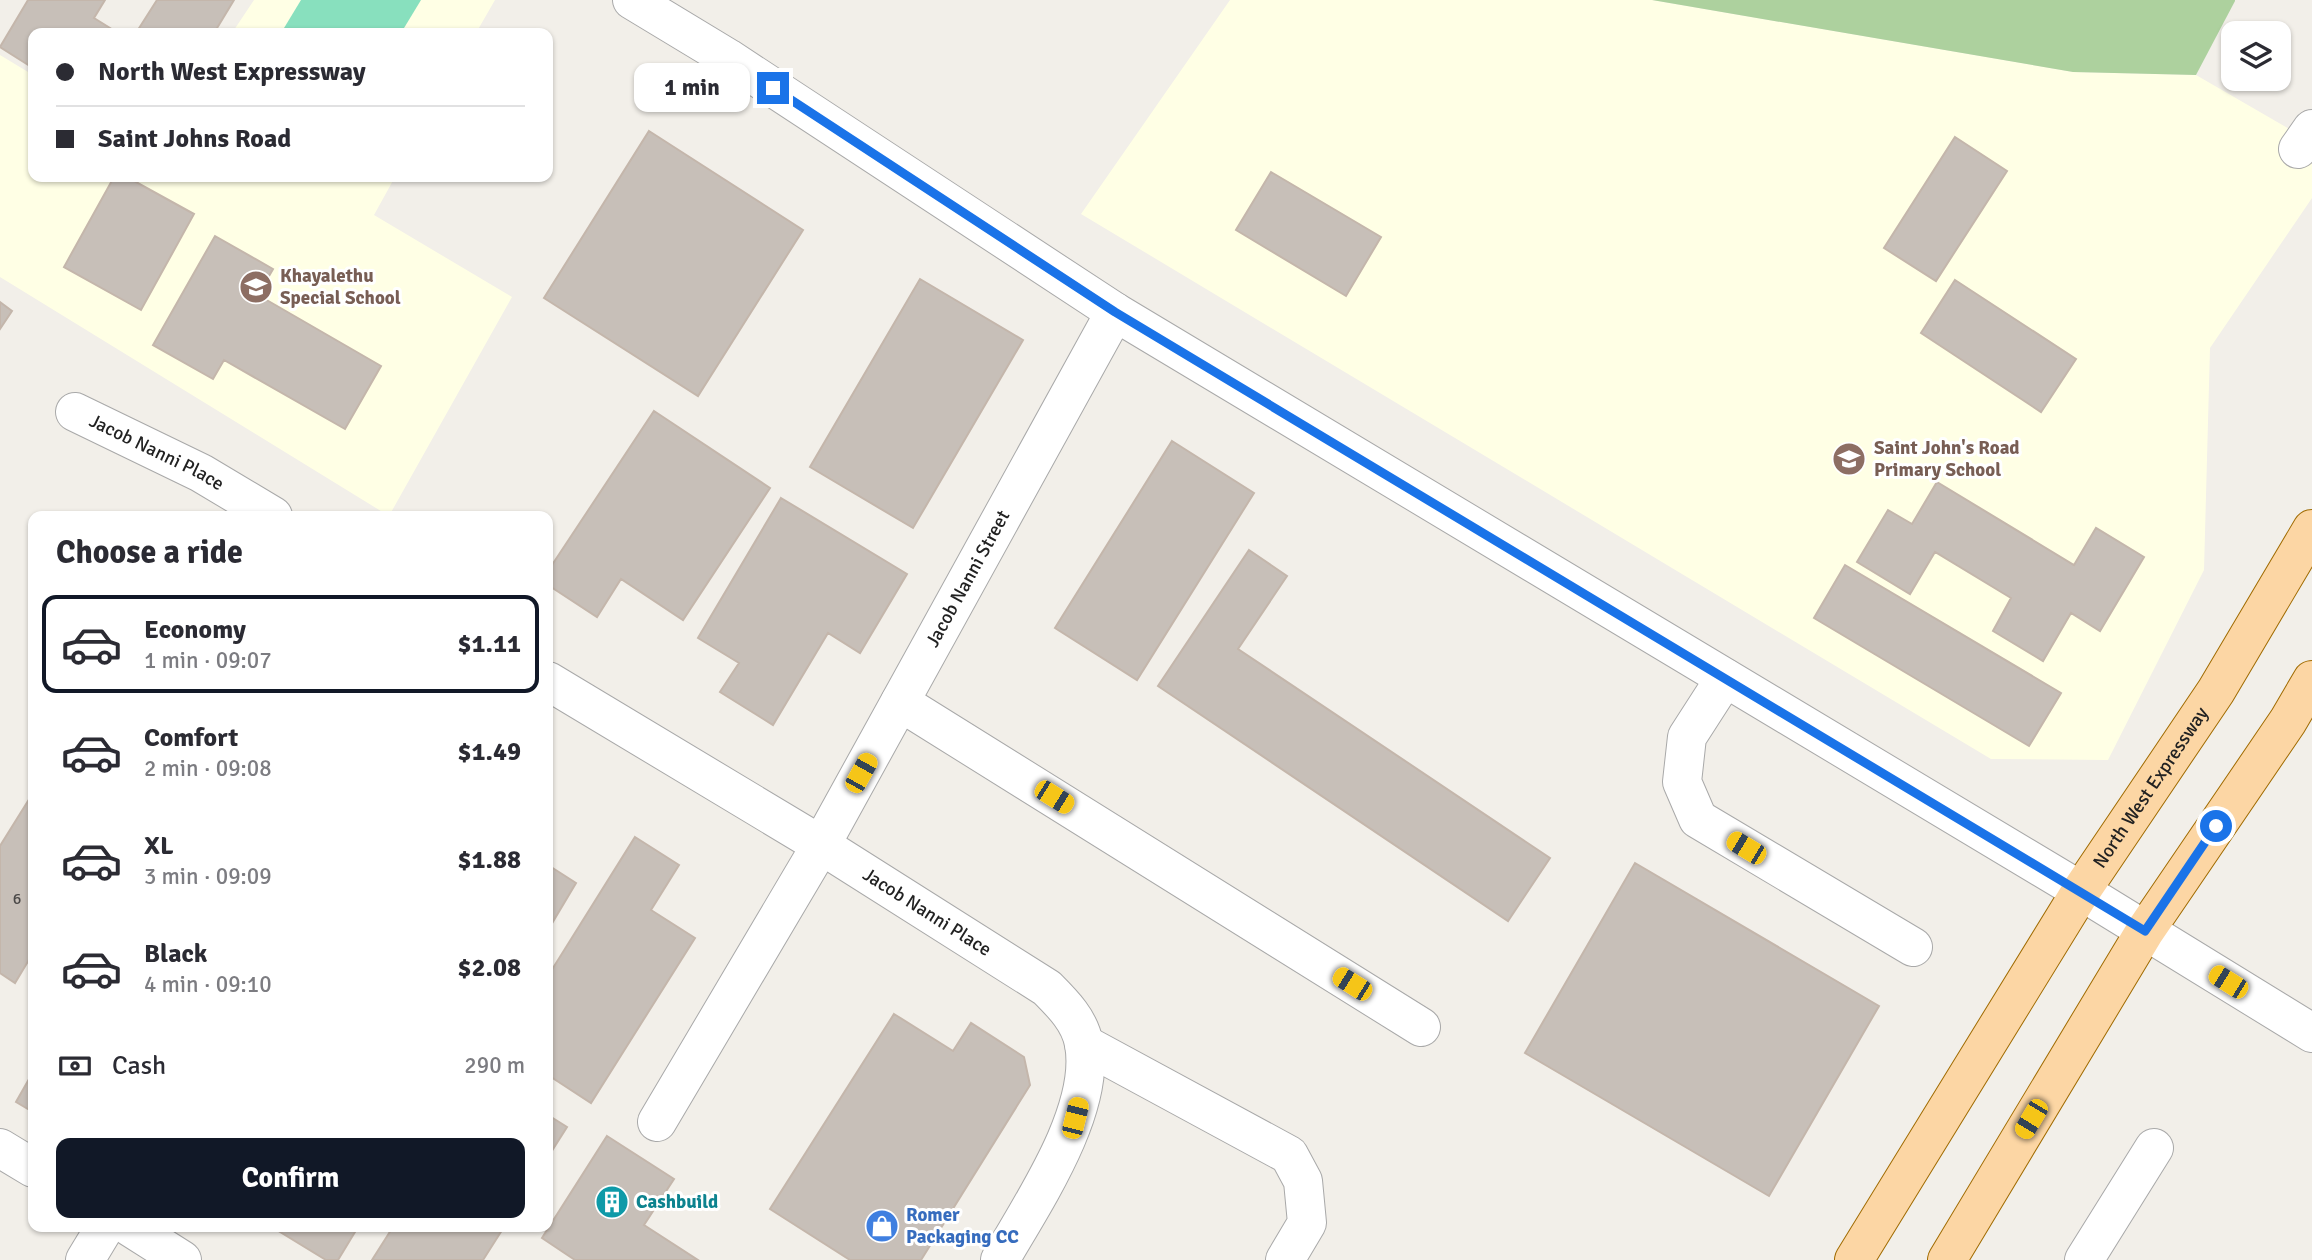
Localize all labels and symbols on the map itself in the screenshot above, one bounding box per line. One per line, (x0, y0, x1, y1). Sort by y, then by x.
callout: 1 min (633, 64, 748, 112)
route end (757, 72, 789, 104)
place label: Khayalethu Special School (280, 264, 401, 310)
school or university icon: Khayalethu Special School (237, 268, 275, 306)
street label: Jacob Nanni Place (85, 409, 228, 496)
place label: Saint John's Road Primary School (1874, 436, 2020, 482)
school or university icon: Saint John's Road Primary School (1830, 440, 1868, 478)
street label: Jacob Nanni Street (920, 506, 1015, 651)
street label: North West Expressway (2088, 702, 2214, 873)
car (842, 750, 881, 796)
car (1031, 777, 1078, 817)
route start (2200, 810, 2232, 842)
car (1723, 828, 1770, 868)
street label: Jacob Nanni Place (858, 863, 996, 962)
house number: 6 (13, 889, 21, 909)
car (2205, 962, 2252, 1002)
car (1329, 964, 1376, 1004)
car (1060, 1095, 1091, 1141)
car (2012, 1096, 2051, 1142)
building icon: Cashbuild (593, 1183, 631, 1221)
place label: Cashbuild (636, 1190, 718, 1214)
place label: Romer Packaging CC (906, 1203, 1019, 1249)
shop icon: Romer Packaging CC (863, 1207, 901, 1245)

